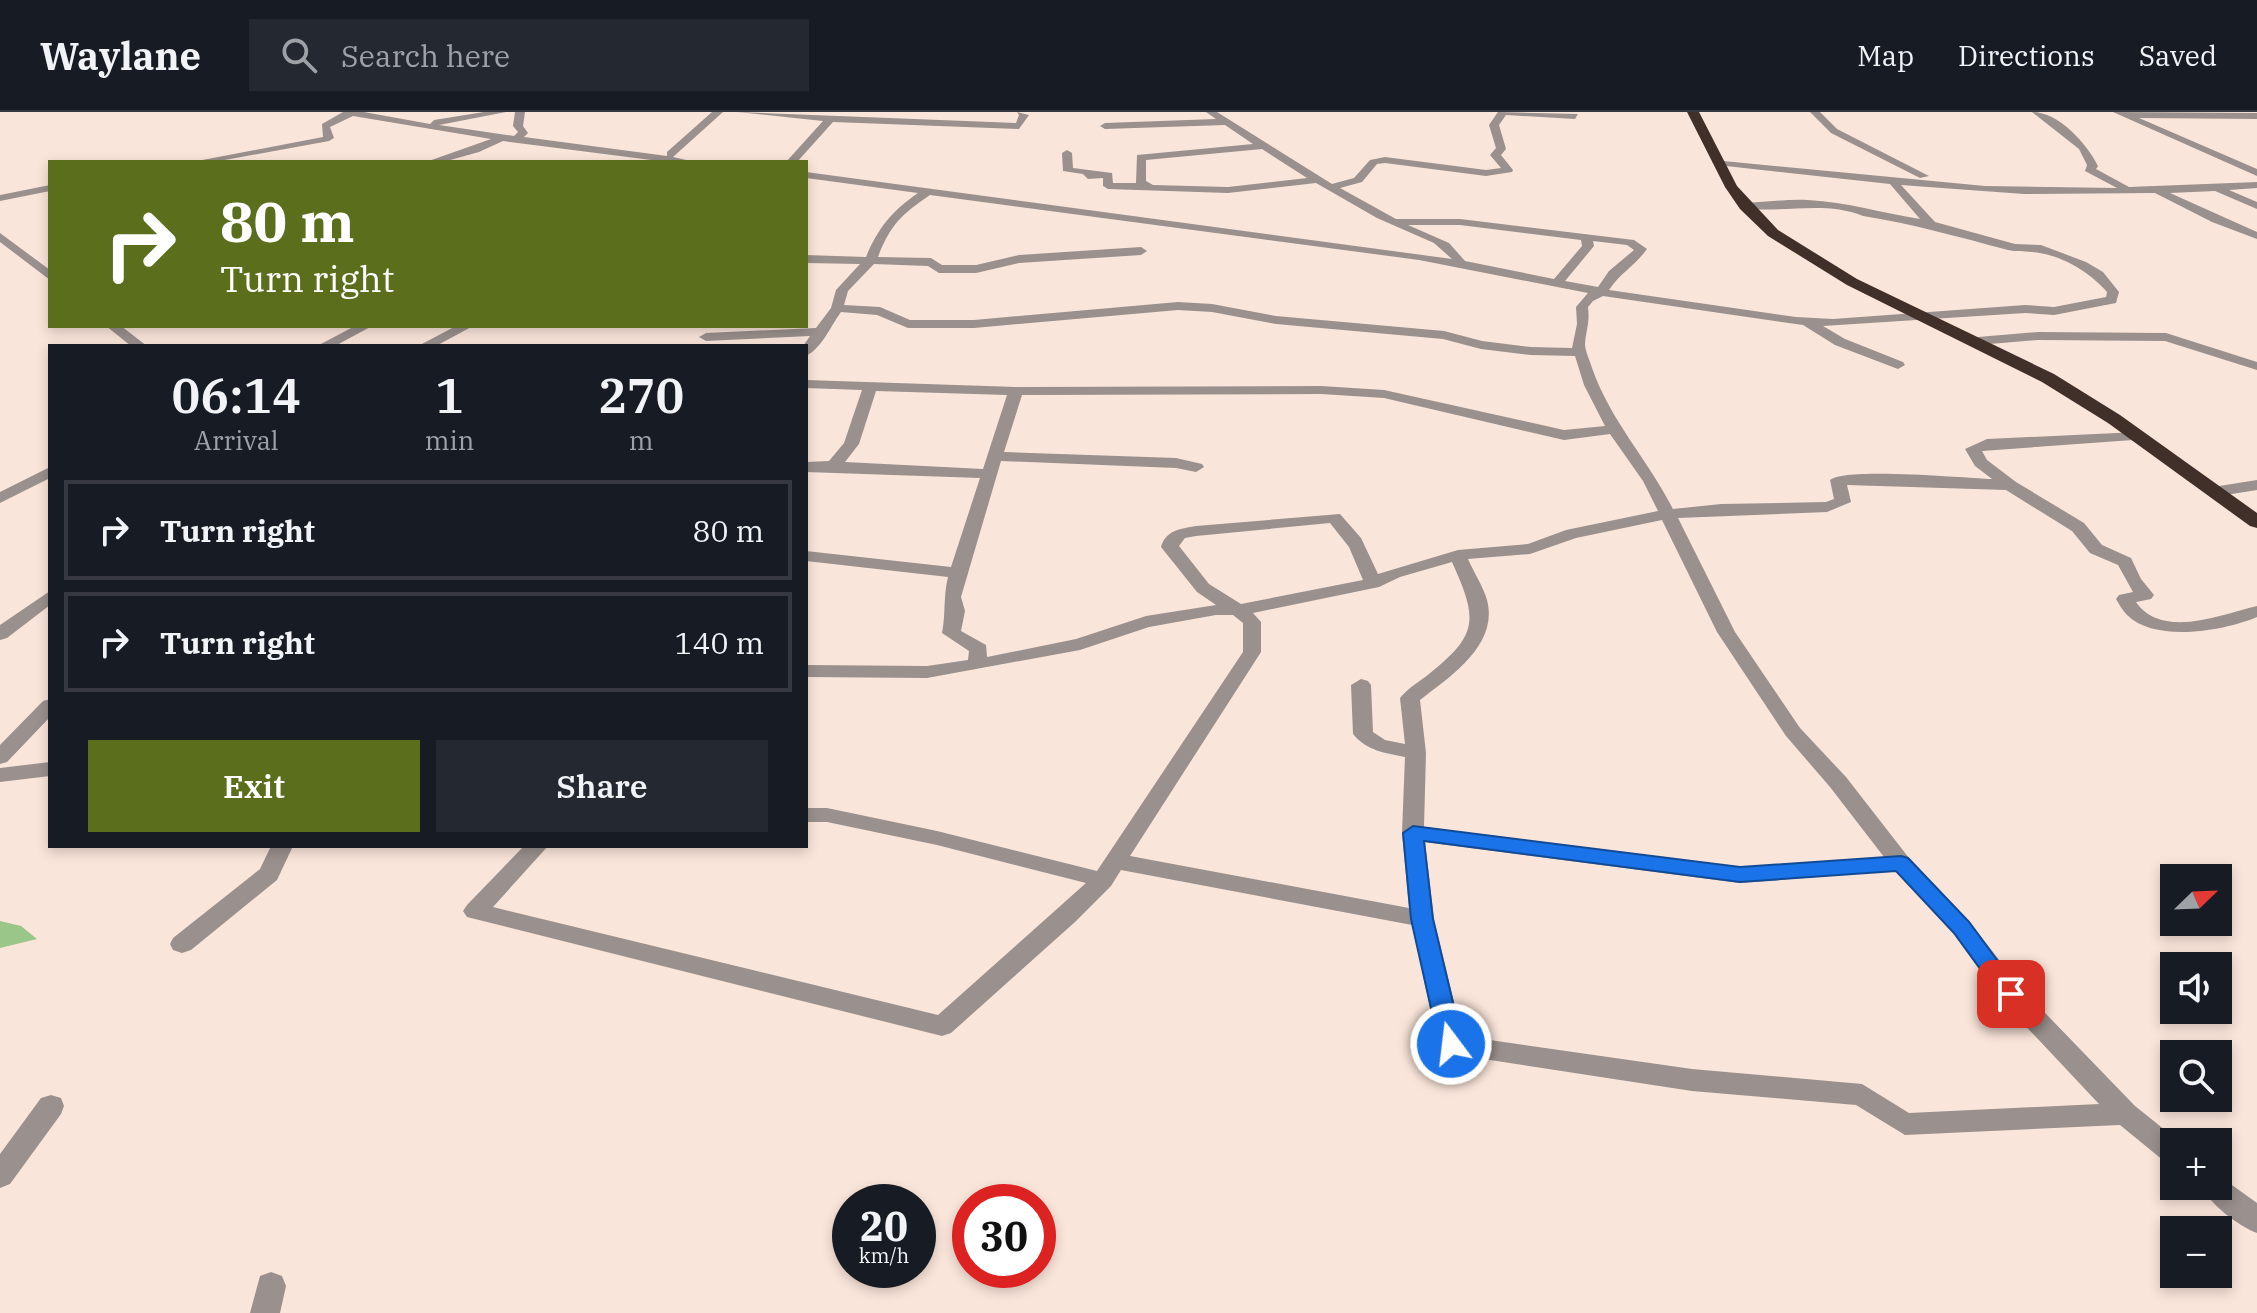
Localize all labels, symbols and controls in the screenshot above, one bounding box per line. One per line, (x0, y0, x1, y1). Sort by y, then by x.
search box (249, 19, 809, 91)
text: Waylane (40, 31, 201, 80)
icon: search (277, 33, 321, 77)
text: Search here (341, 36, 510, 75)
text: Map (1857, 37, 1914, 74)
text: Directions (1958, 37, 2095, 74)
text: Saved (2139, 37, 2217, 74)
text: 80 m (220, 185, 355, 257)
icon: right (88, 192, 192, 296)
text: Turn right (220, 255, 394, 302)
text: 06:14 (172, 364, 301, 426)
text: 1 (435, 364, 464, 426)
text: 270 (598, 364, 684, 426)
text: Arrival (194, 423, 279, 457)
text: min (425, 423, 474, 457)
text: m (629, 423, 654, 457)
icon: right (92, 508, 136, 552)
text: Turn right (160, 511, 315, 550)
text: 80 m (692, 511, 764, 550)
icon: right (92, 620, 136, 664)
text: Turn right (160, 623, 315, 662)
text: 140 m (674, 623, 764, 662)
button: Exit (88, 740, 420, 832)
button: Share (436, 740, 768, 832)
north arrow (2160, 864, 2232, 936)
map controls (2160, 864, 2232, 1288)
button: sound (2160, 952, 2232, 1024)
pin (1977, 960, 2045, 1028)
icon: arrive (1989, 972, 2033, 1016)
position arrow (1409, 1002, 1493, 1086)
button: search (2160, 1040, 2232, 1112)
button: + (2160, 1128, 2232, 1200)
speed limit sign: 30 (952, 1184, 1056, 1288)
text: 20 (860, 1200, 908, 1252)
button: − (2160, 1216, 2232, 1288)
text: km/h (859, 1242, 909, 1269)

